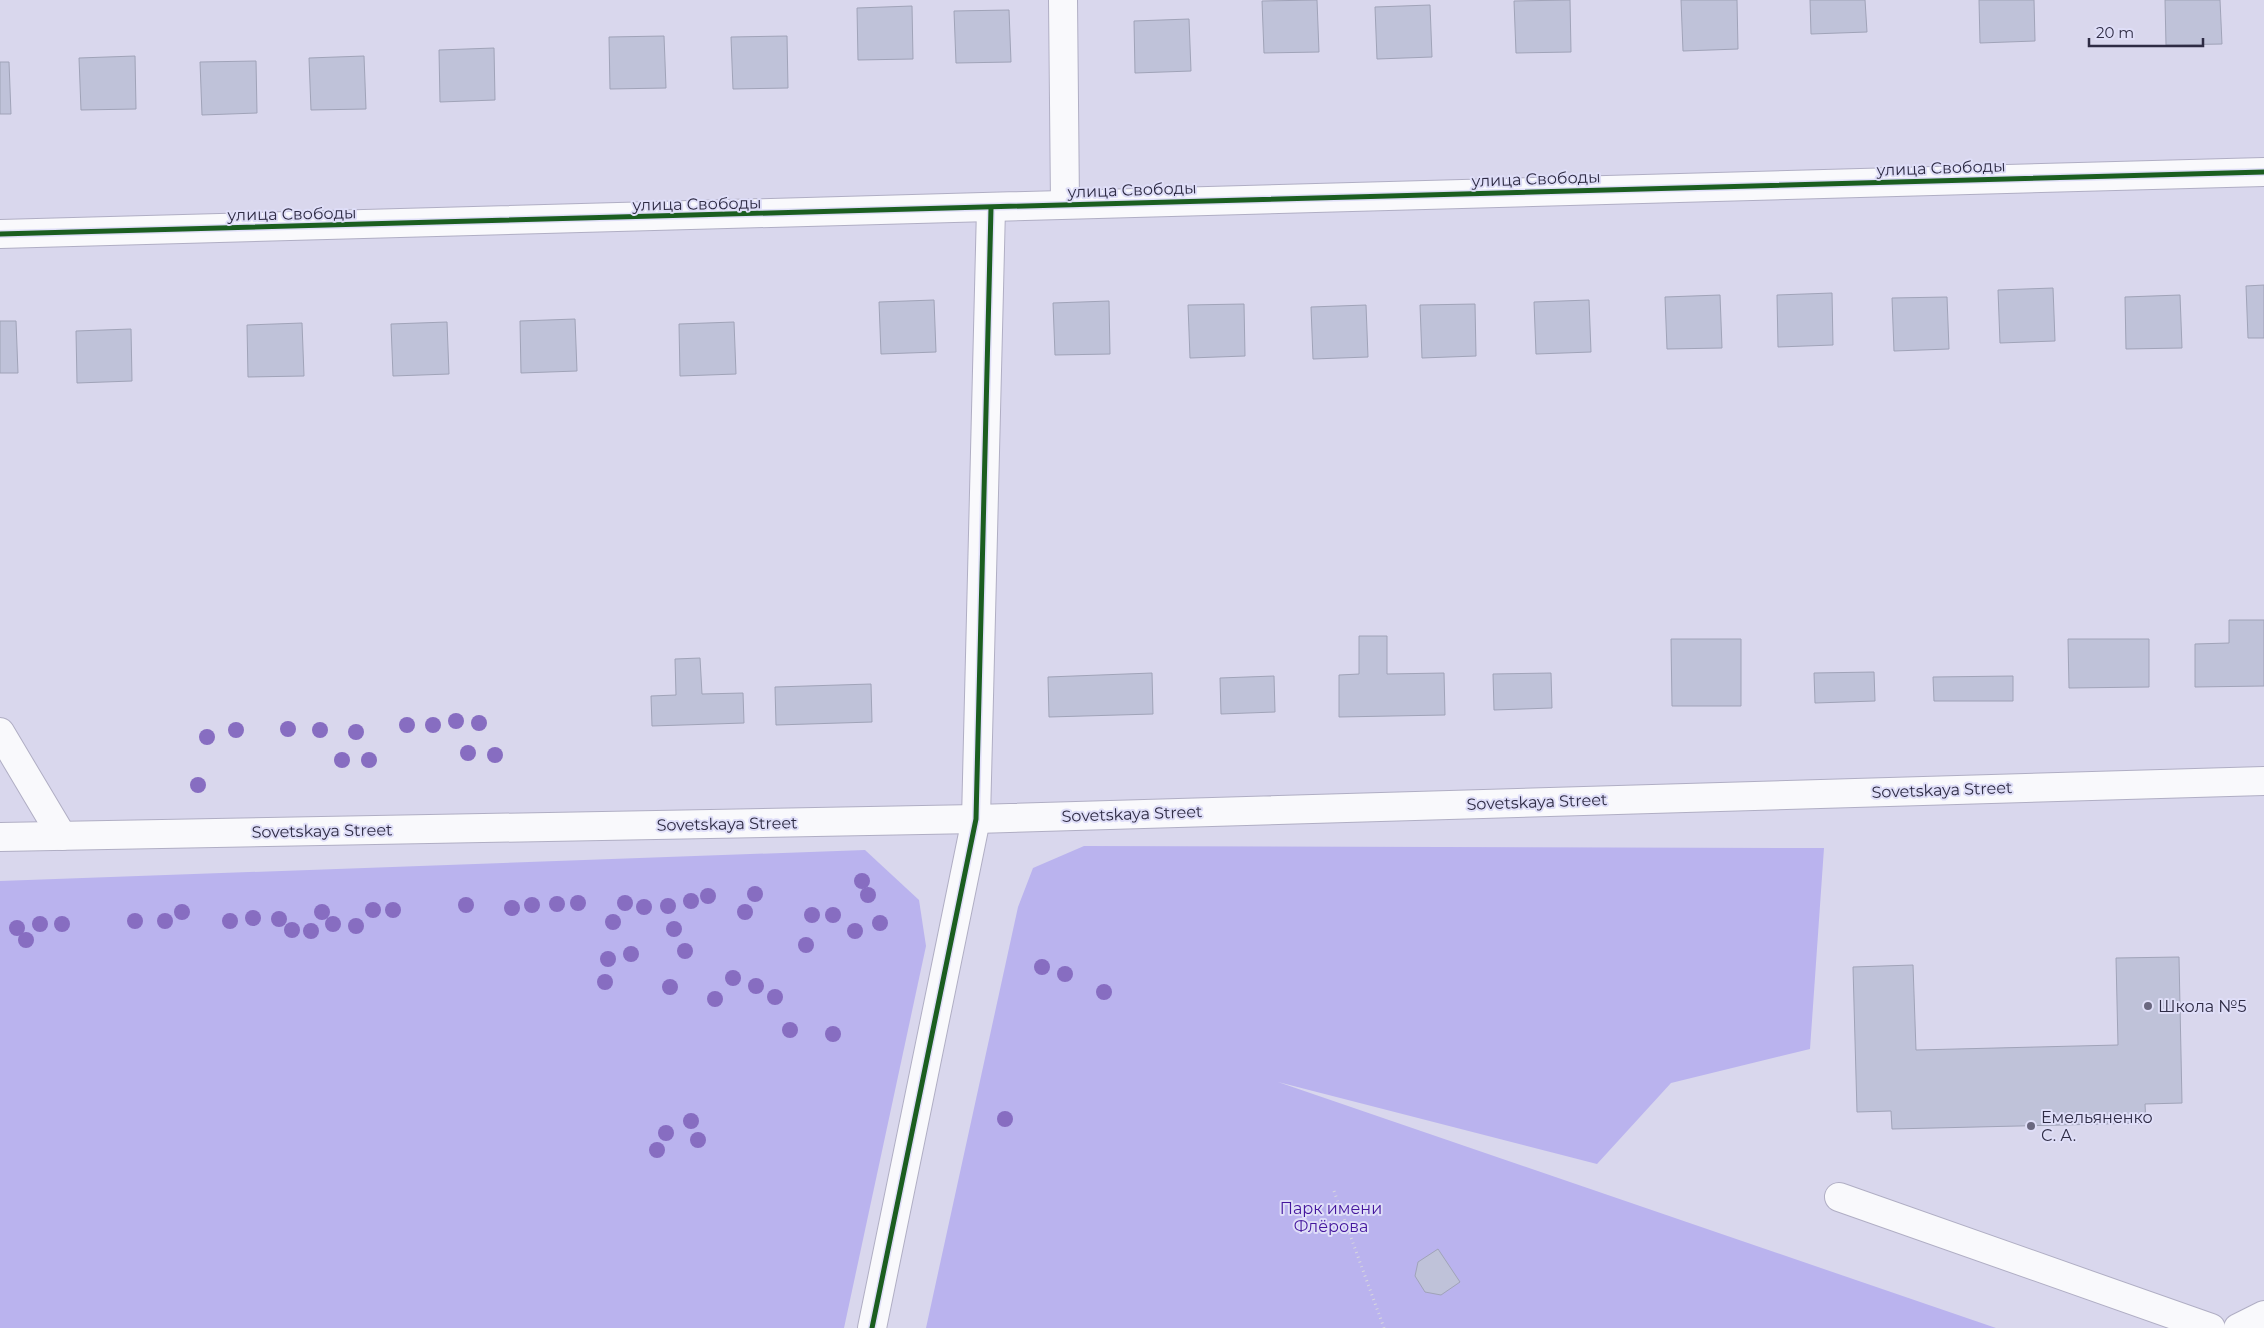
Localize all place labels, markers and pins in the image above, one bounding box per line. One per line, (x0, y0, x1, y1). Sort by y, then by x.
place label: Школа №5 (2158, 997, 2247, 1016)
marker: Школа №5 (2142, 1000, 2154, 1012)
place label: Емельяненко С. А. (2041, 1108, 2153, 1145)
marker: Емельяненко С. А. (2025, 1120, 2037, 1132)

